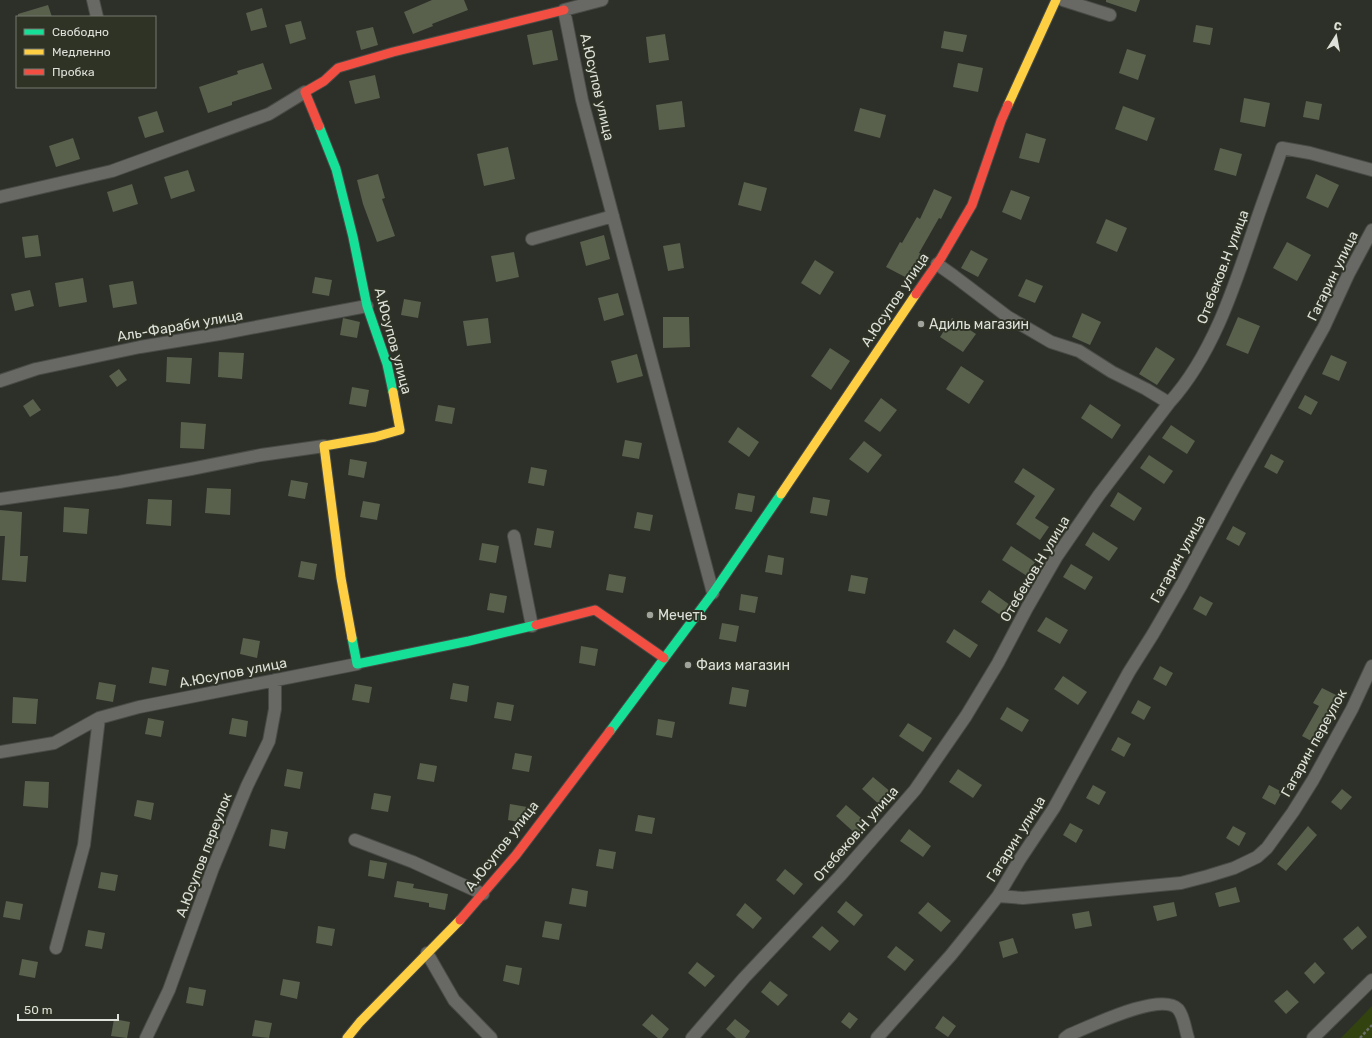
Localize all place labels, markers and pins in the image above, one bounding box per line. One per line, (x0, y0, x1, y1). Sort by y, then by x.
place label: Адиль магазин (929, 316, 1029, 333)
marker: Адиль магазин (916, 319, 926, 329)
place label: Мечеть (658, 607, 707, 624)
marker: Мечеть (645, 610, 655, 620)
place label: Фаиз магазин (696, 657, 790, 674)
marker: Фаиз магазин (683, 660, 693, 670)

